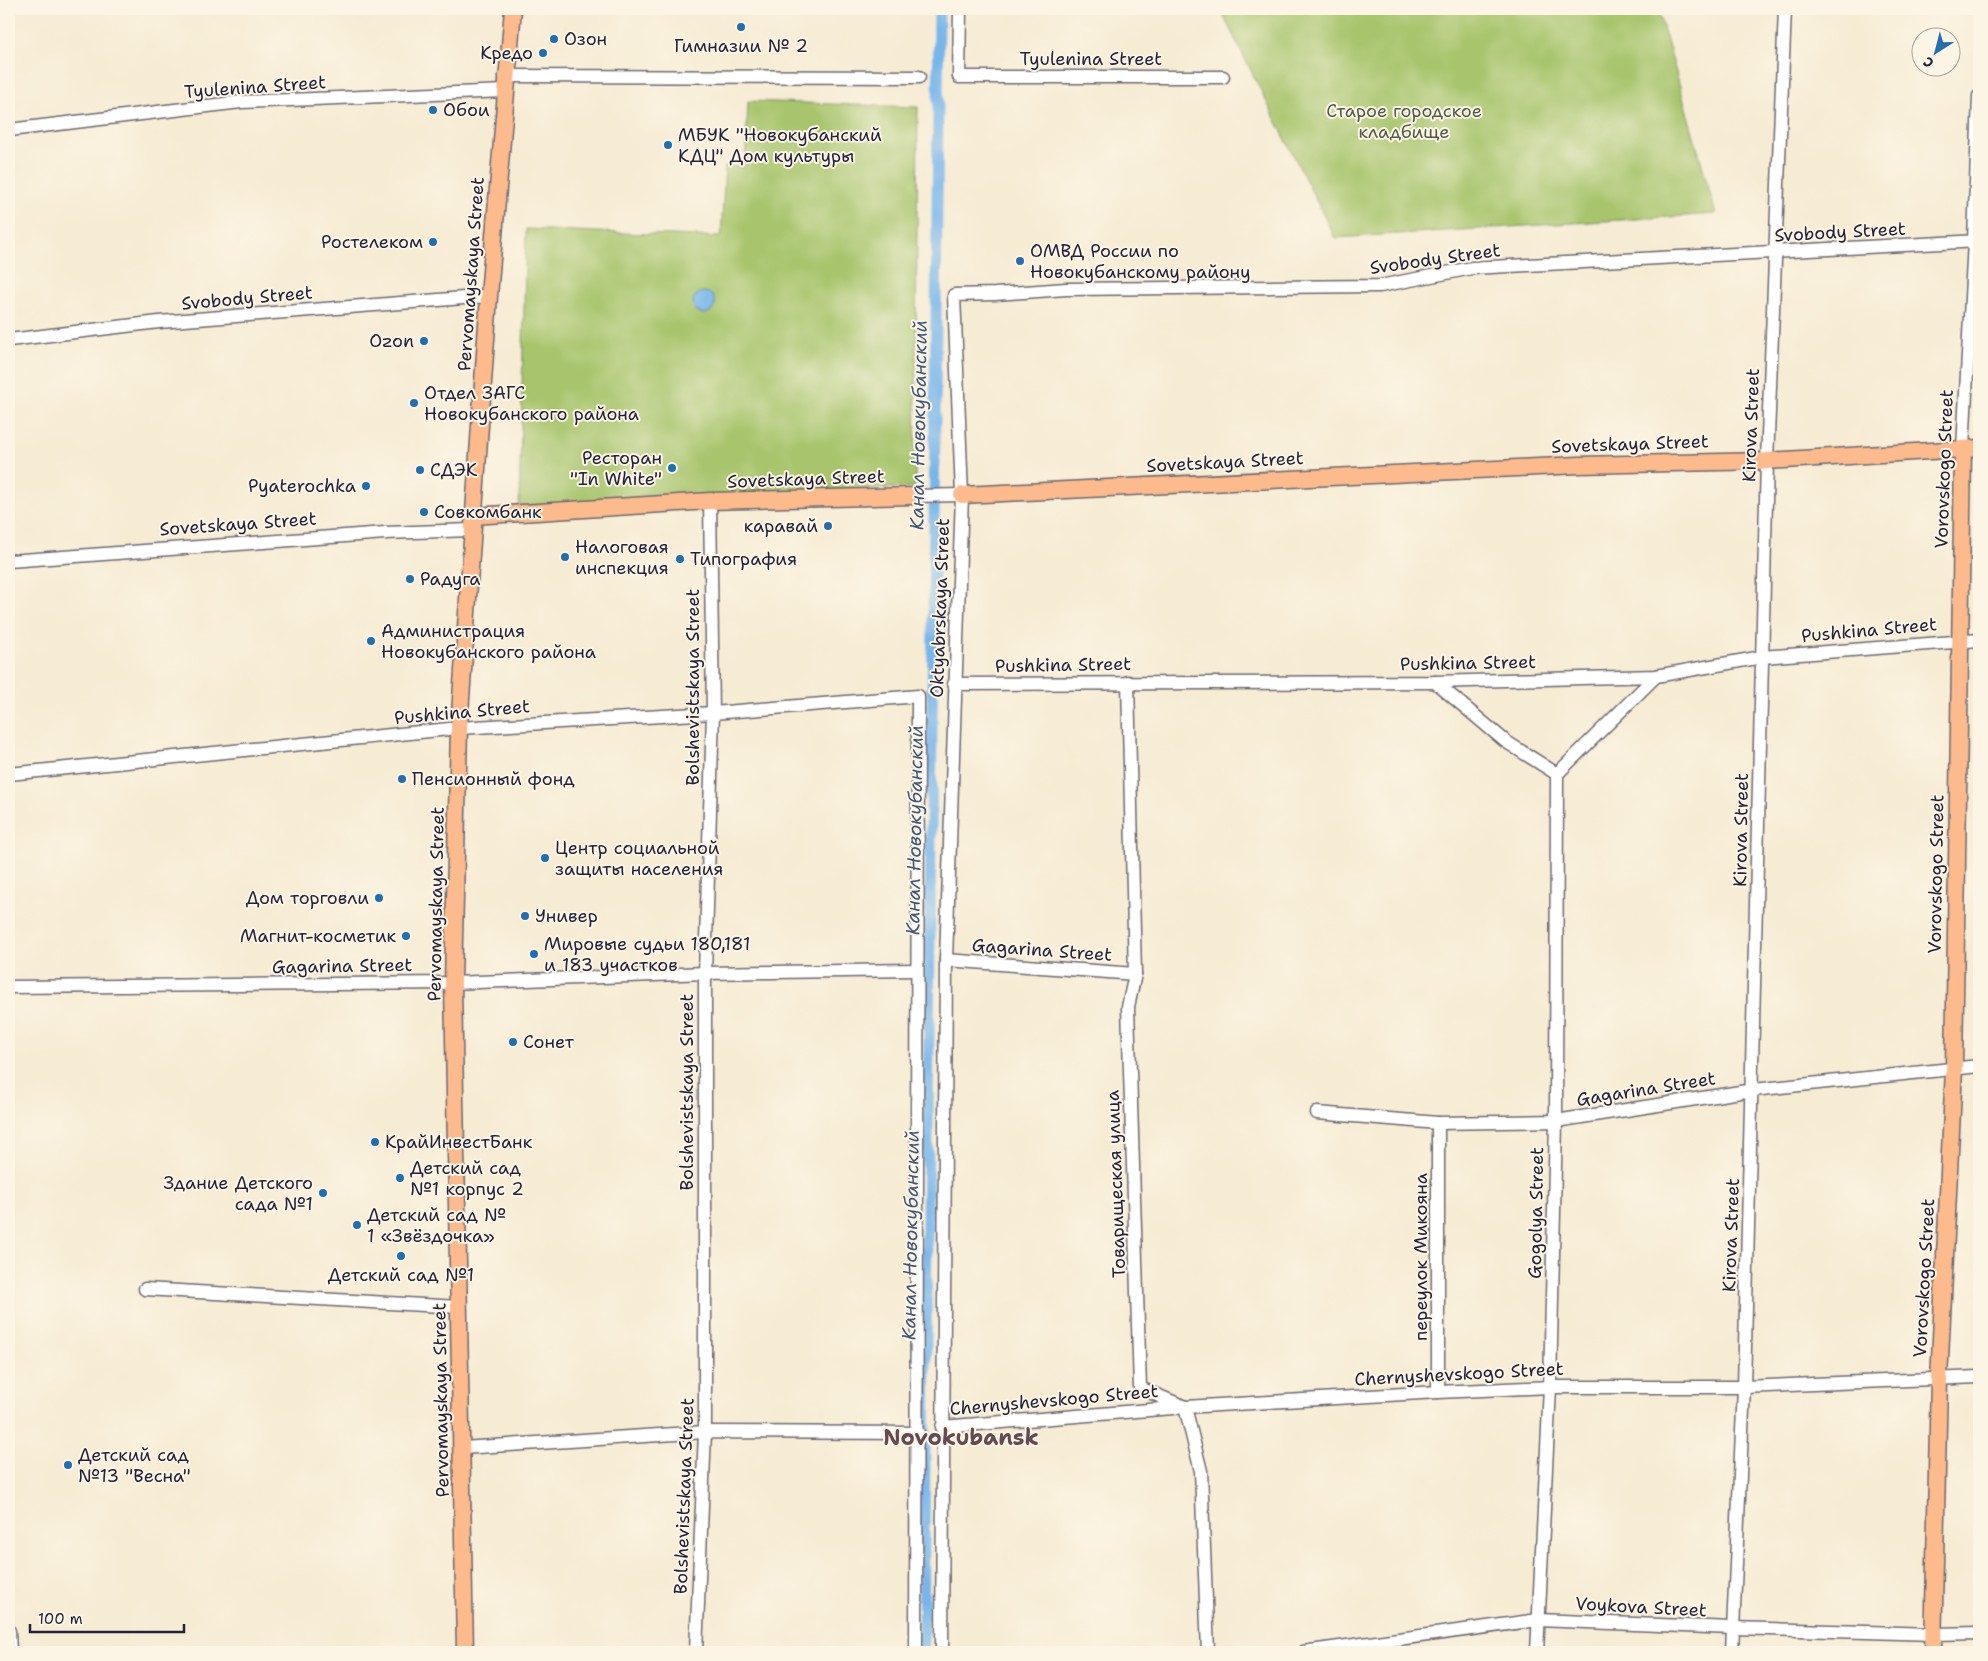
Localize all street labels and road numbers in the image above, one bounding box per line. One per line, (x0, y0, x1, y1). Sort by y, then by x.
street label: Tyulenina Street (1020, 47, 1162, 71)
street label: Tyulenina Street (183, 70, 327, 104)
street label: Pervomayskaya Street (452, 176, 490, 372)
street label: Svobody Street (1774, 217, 1906, 247)
street label: Svobody Street (1368, 238, 1502, 280)
street label: Svobody Street (180, 280, 314, 316)
street label: Kirova Street (1737, 368, 1765, 482)
street label: Vorovskogo Street (1929, 389, 1959, 549)
street label: Sovetskaya Street (1551, 429, 1709, 459)
street label: Sovetskaya Street (1146, 446, 1304, 478)
street label: Sovetskaya Street (727, 464, 885, 494)
street label: Sovetskaya Street (159, 507, 317, 541)
street label: Oktyabrskaya Street (925, 518, 955, 698)
street label: Bolshevistskaya Street (681, 588, 705, 785)
street label: Pushkina Street (1800, 612, 1938, 648)
street label: Pushkina Street (1400, 650, 1536, 676)
street label: Pushkina Street (995, 652, 1131, 678)
street label: Pushkina Street (393, 694, 531, 730)
street label: Kirova Street (1728, 773, 1754, 887)
street label: Vorovskogo Street (1923, 794, 1949, 954)
street label: Pervomayskaya Street (422, 806, 450, 1002)
street label: Gagarina Street (971, 933, 1113, 967)
street label: Gagarina Street (272, 953, 413, 979)
street label: Bolshevistskaya Street (675, 993, 699, 1190)
street label: Gagarina Street (1575, 1066, 1717, 1112)
street label: Товарищеская улица (1101, 1090, 1131, 1278)
street label: Gogolya Street (1523, 1147, 1549, 1279)
street label: переулок Микояна (1409, 1173, 1433, 1341)
street label: Kirova Street (1717, 1178, 1745, 1292)
street label: Vorovskogo Street (1908, 1198, 1940, 1358)
street label: Pervomayskaya Street (427, 1302, 455, 1498)
street label: Chernyshevskogo Street (1354, 1357, 1564, 1391)
street label: Chernyshevskogo Street (949, 1379, 1159, 1421)
street label: Bolshevistskaya Street (669, 1397, 699, 1595)
street label: Voykova Street (1575, 1592, 1707, 1622)

